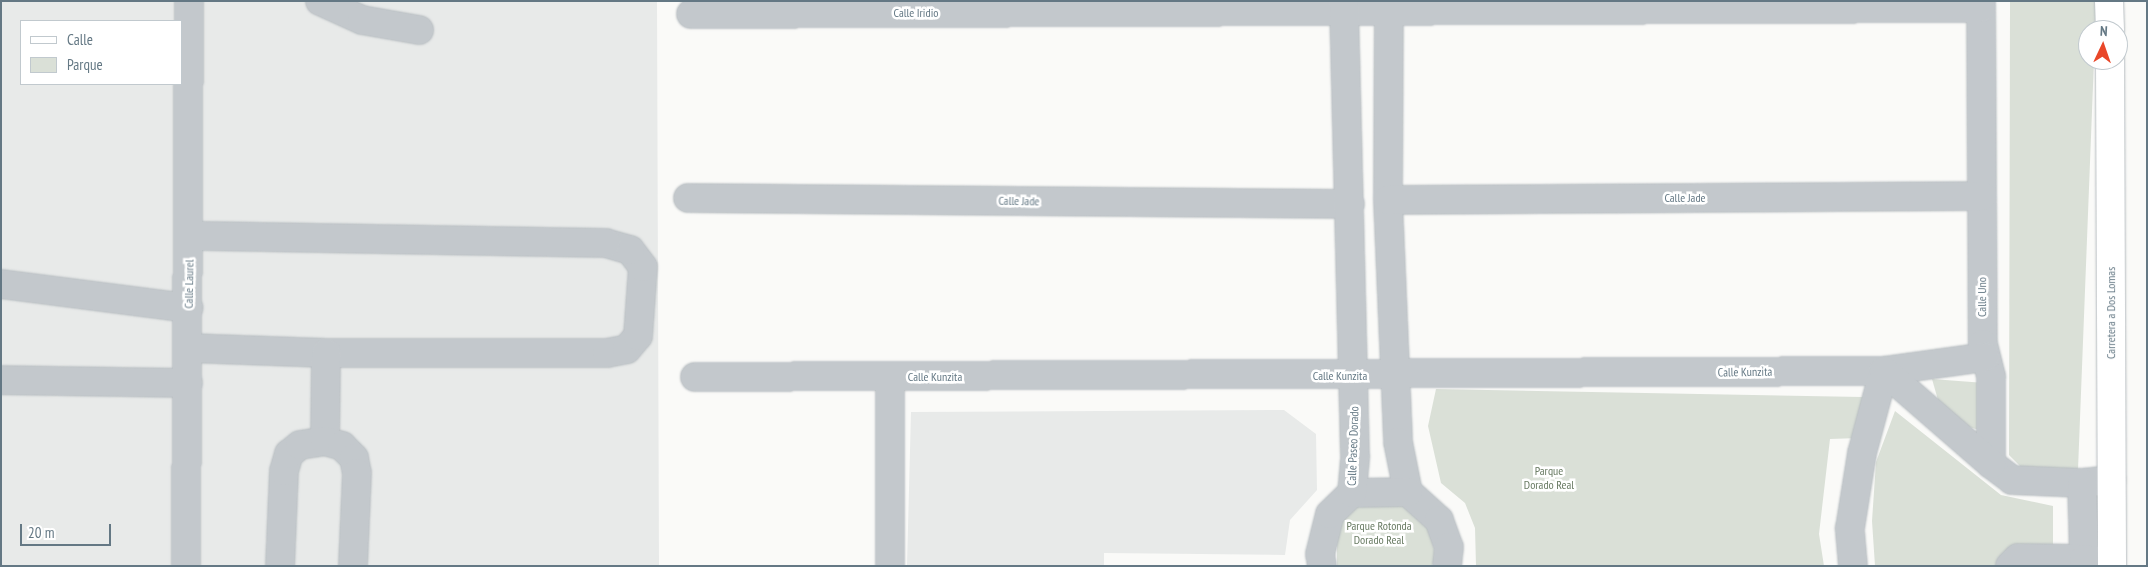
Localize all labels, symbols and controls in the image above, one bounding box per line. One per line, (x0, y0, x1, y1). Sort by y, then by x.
street label: Calle Iridio (894, 6, 938, 20)
legend (20, 20, 182, 85)
north arrow (2078, 20, 2128, 70)
text: N (2099, 22, 2108, 40)
text: Calle (67, 30, 93, 49)
text: Parque (67, 55, 103, 74)
street label: Calle Jade (1664, 191, 1706, 205)
street label: Calle Jade (998, 193, 1040, 209)
street label: Calle Laurel (181, 259, 197, 309)
street label: Carretera a Dos Lomas (2104, 267, 2118, 359)
street label: Calle Uno (1975, 277, 1989, 317)
street label: Calle Kunzita (1718, 364, 1772, 380)
street label: Calle Kunzita (1313, 369, 1367, 383)
street label: Calle Kunzita (908, 370, 962, 384)
street label: Calle Paseo Dorado (1344, 406, 1362, 486)
park label: Parque Dorado Real (1524, 464, 1574, 492)
scale bar (22, 514, 114, 546)
park label: Parque Rotonda Dorado Real (1346, 519, 1412, 547)
text: 20 m (28, 523, 54, 542)

